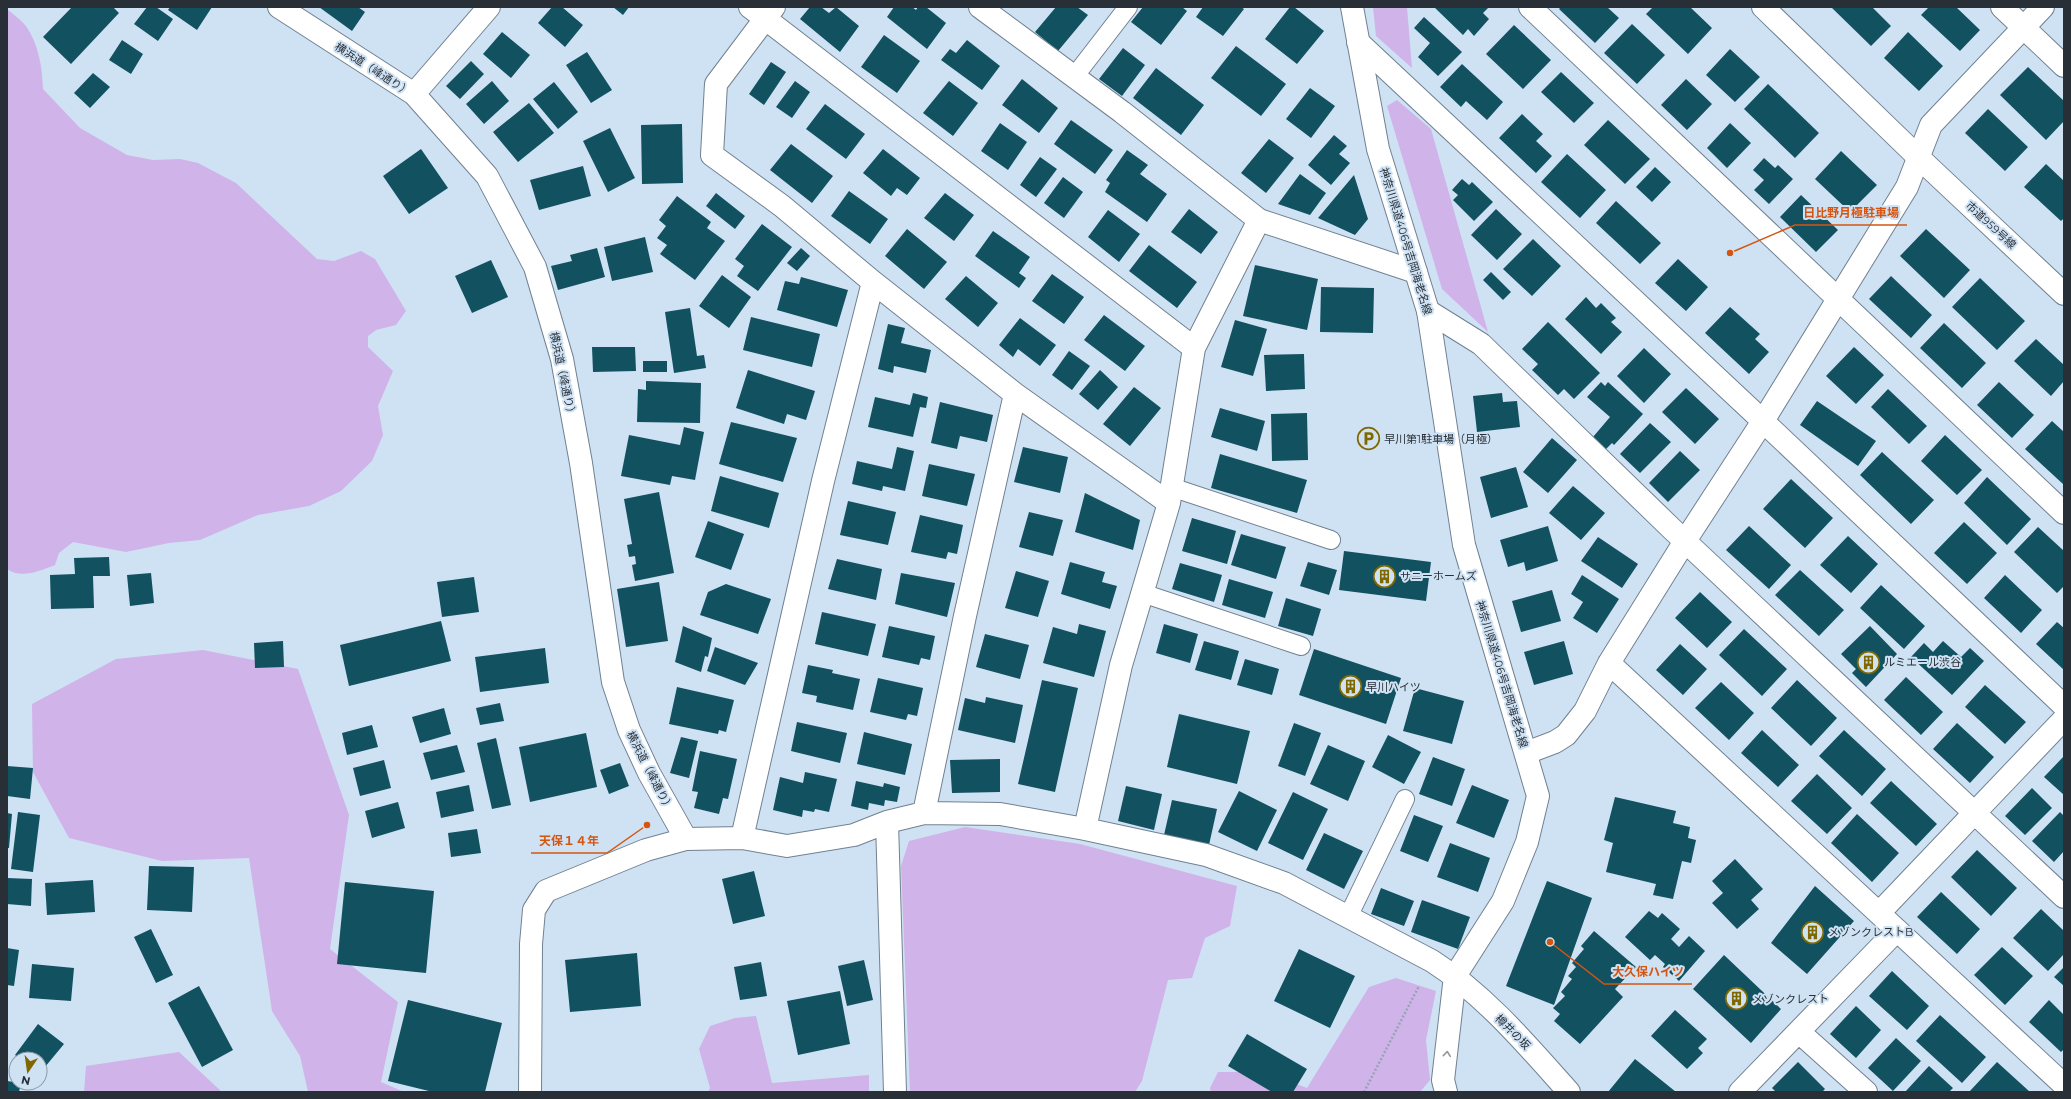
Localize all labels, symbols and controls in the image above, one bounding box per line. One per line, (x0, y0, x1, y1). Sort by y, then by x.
street label: 横浜道（峰通り） (332, 39, 414, 99)
street label: 神奈川県道406号吉岡海老名線 (1377, 166, 1435, 316)
street label: 市道959号線 (1963, 198, 2019, 252)
callout: 日比野月極駐車場 (1795, 201, 1907, 225)
text: 日比野月極駐車場 (1803, 205, 1899, 220)
street label: 横浜道（峰通り） (547, 331, 579, 419)
parking icon: 早川第1駐車場（月極） (1356, 426, 1382, 452)
place label: 早川第1駐車場（月極） (1384, 432, 1498, 446)
building icon: サニーホームズ (1372, 563, 1398, 589)
place label: サニーホームズ (1400, 569, 1477, 583)
street label: 神奈川県道406号吉岡海老名線 (1473, 599, 1531, 749)
building icon: ルミエール渋谷 (1856, 649, 1882, 675)
place label: ルミエール渋谷 (1884, 655, 1961, 669)
building icon: 早川ハイツ (1337, 674, 1363, 700)
place label: 早川ハイツ (1366, 680, 1421, 694)
street label: 横浜道（峰通り） (624, 729, 676, 813)
callout: 天保１４年 (531, 829, 607, 853)
text: 天保１４年 (539, 833, 599, 848)
building icon: メゾンクレストB (1799, 919, 1825, 945)
place label: メゾンクレストB (1828, 925, 1913, 939)
callout: 大久保ハイツ (1604, 960, 1692, 984)
text: 大久保ハイツ (1612, 964, 1684, 979)
building icon: メゾンクレスト (1724, 986, 1750, 1012)
place label: メゾンクレスト (1752, 992, 1829, 1006)
street label: 樽井の坂 (1492, 1011, 1534, 1053)
north arrow (8, 1051, 48, 1091)
one-way arrow (1442, 1051, 1451, 1057)
text: N (20, 1073, 32, 1089)

